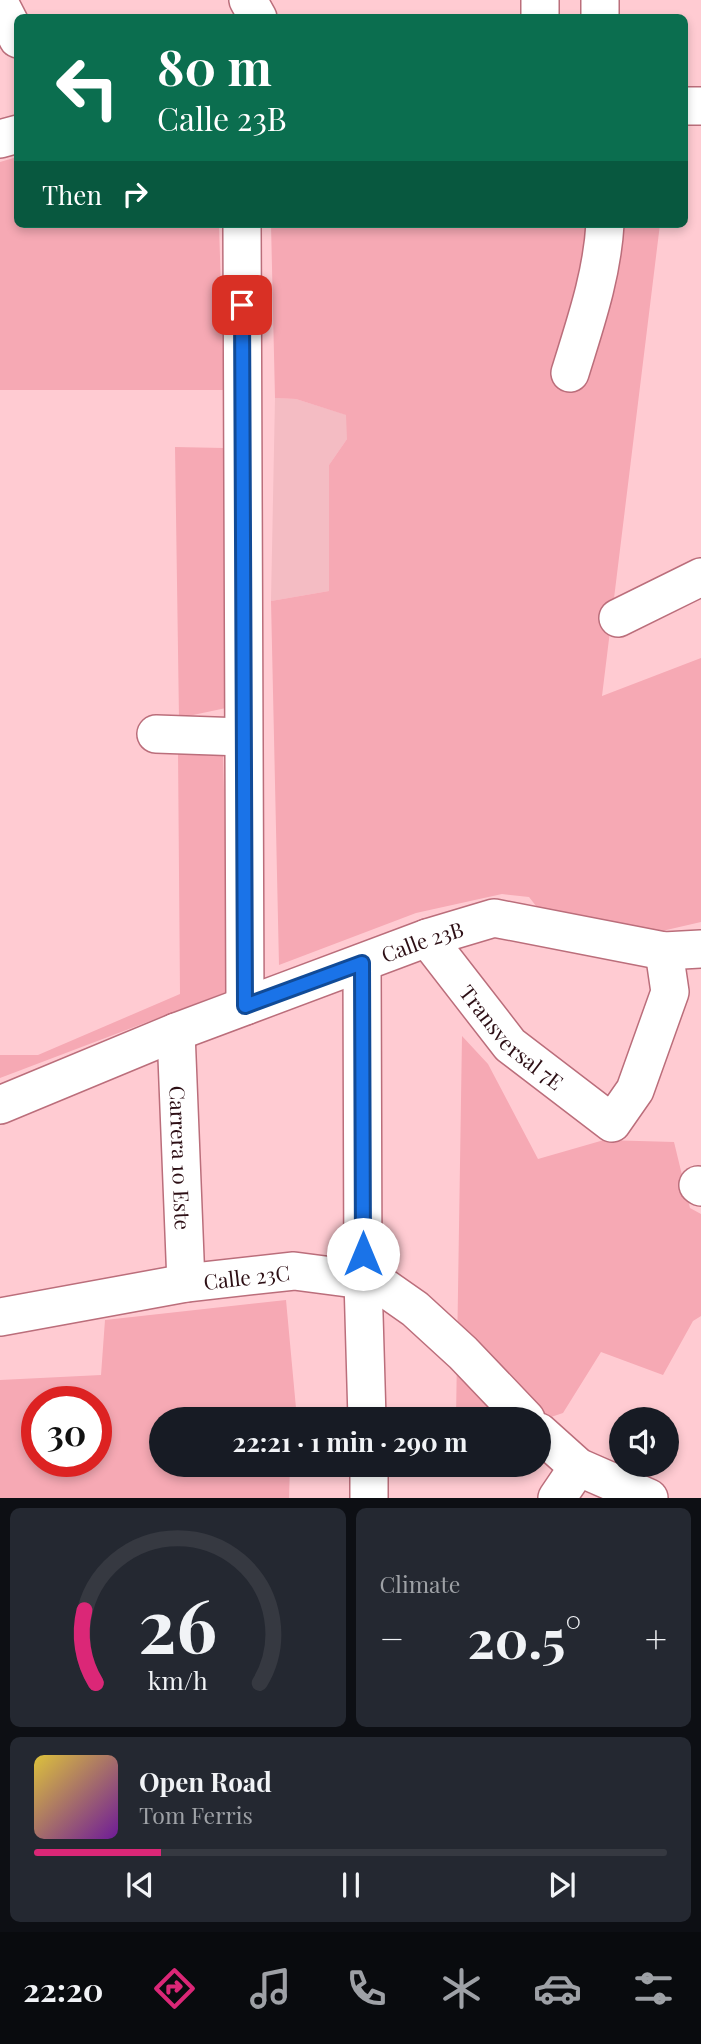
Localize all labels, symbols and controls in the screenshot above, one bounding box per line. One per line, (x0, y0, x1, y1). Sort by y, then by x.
text: 80 m (157, 33, 272, 98)
icon: left (42, 42, 133, 133)
text: Calle 23B (157, 96, 287, 139)
icon: right (116, 175, 154, 213)
text: Then (42, 177, 102, 212)
pin (212, 275, 272, 335)
icon: arrive (223, 286, 261, 324)
street label: Calle 23B (377, 914, 467, 968)
street label: Transversal 7E (454, 979, 570, 1095)
street label: Carrera 10 Este (164, 1085, 198, 1231)
position arrow (326, 1217, 400, 1291)
street label: Calle 23C (202, 1258, 291, 1295)
speed limit sign: 30 (21, 1386, 112, 1477)
map controls (609, 1407, 679, 1477)
button: sound (609, 1407, 679, 1477)
text: 22:21 · 1 min · 290 m (233, 1424, 467, 1459)
text: Climate (380, 1568, 460, 1599)
text: 26 (138, 1575, 217, 1672)
text: 20.5° (467, 1603, 581, 1672)
text: − (380, 1612, 404, 1663)
text: + (645, 1612, 667, 1663)
text: km/h (148, 1663, 208, 1696)
text: Open Road (139, 1764, 272, 1799)
text: Tom Ferris (139, 1799, 253, 1830)
icon: previous (121, 1866, 159, 1904)
icon: pause (332, 1866, 370, 1904)
icon: next (543, 1866, 581, 1904)
icon: directions (150, 1964, 199, 2013)
icon: music (246, 1964, 295, 2013)
icon: phone (342, 1964, 391, 2013)
icon: climate (437, 1964, 486, 2013)
icon: car (533, 1964, 582, 2013)
icon: filters (629, 1964, 678, 2013)
text: 22:20 (23, 1967, 103, 2010)

